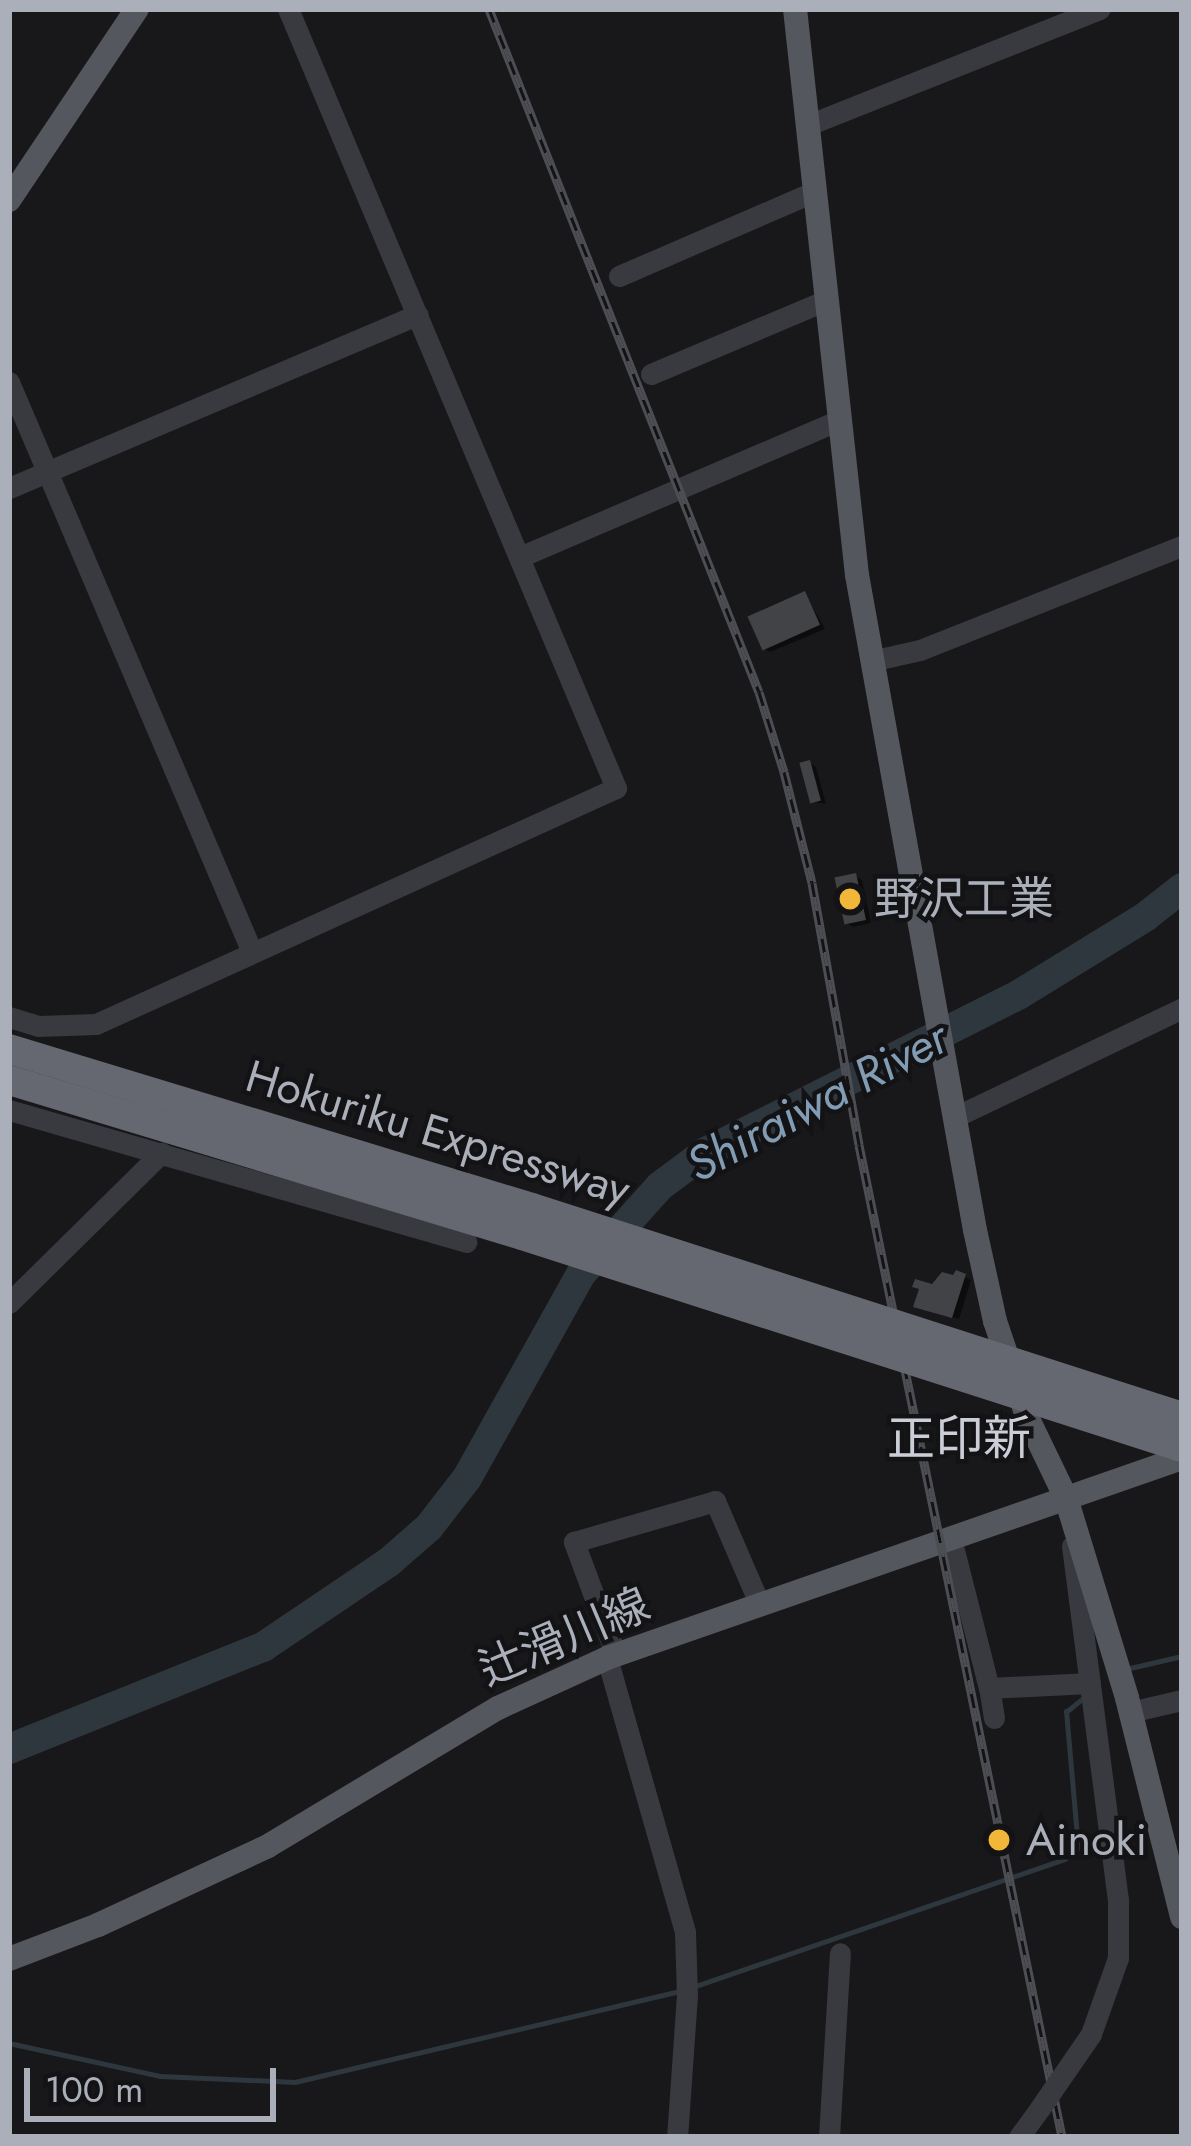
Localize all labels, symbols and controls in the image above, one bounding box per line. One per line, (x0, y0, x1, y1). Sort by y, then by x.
place label: 野沢工業 (874, 872, 1054, 926)
marker: 野沢工業 (837, 886, 863, 912)
water label: Shiraiwa River (677, 1008, 957, 1194)
street label: Hokuriku Expressway (240, 1049, 636, 1217)
district label: 正印新 (887, 1410, 1031, 1468)
street label: 辻滑川線 (471, 1577, 657, 1697)
place label: Ainoki (1026, 1813, 1147, 1867)
marker: Ainoki (983, 1824, 1015, 1856)
scale bar (30, 2044, 282, 2118)
text: 100 m (45, 2063, 143, 2115)

